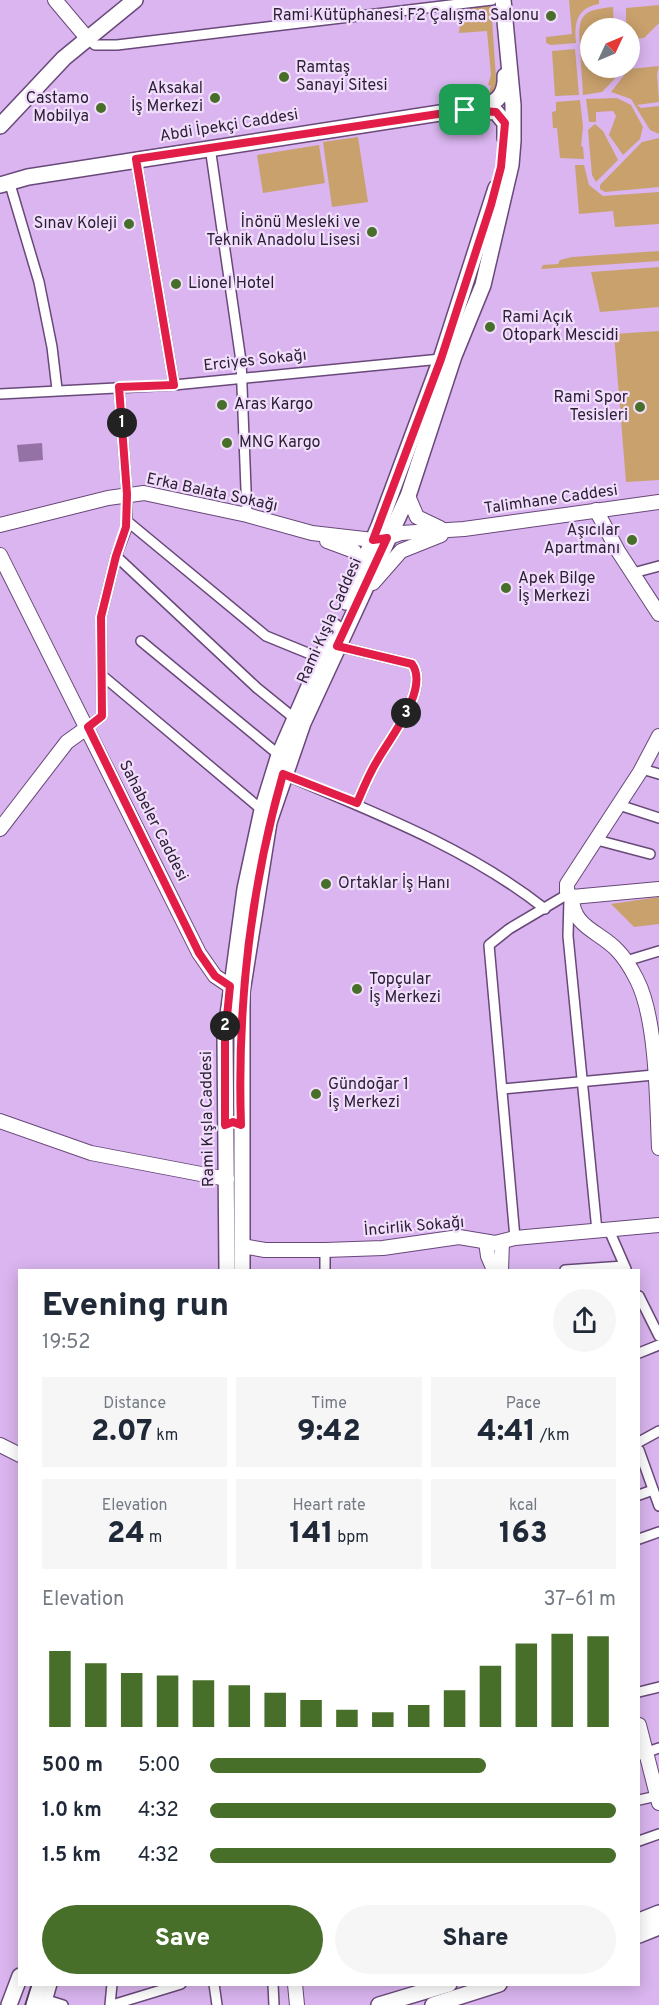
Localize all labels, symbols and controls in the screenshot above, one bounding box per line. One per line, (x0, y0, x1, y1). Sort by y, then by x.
place label: Rami Kütüphanesi F2 Çalışma Salonu (273, 6, 539, 26)
marker: Rami Kütüphanesi F2 Çalışma Salonu (544, 9, 558, 23)
north arrow (580, 18, 640, 78)
map controls (580, 18, 640, 78)
place label: Ramtaş Sanayi Sitesi (296, 58, 388, 96)
marker: Ramtaş Sanayi Sitesi (277, 70, 291, 84)
place label: Aksakal İş Merkezi (131, 79, 203, 117)
pin (439, 84, 490, 135)
place label: Castamo Mobilya (26, 89, 89, 127)
marker: Aksakal İş Merkezi (208, 91, 222, 105)
icon: arrive (448, 93, 481, 126)
marker: Castamo Mobilya (94, 101, 108, 115)
street label: Abdi İpekçi Caddesi (158, 104, 300, 147)
place label: İnönü Mesleki ve Teknik Anadolu Lisesi (206, 212, 360, 251)
place label: Sınav Koleji (34, 214, 117, 234)
marker: Sınav Koleji (122, 217, 136, 231)
marker: İnönü Mesleki ve Teknik Anadolu Lisesi (365, 225, 379, 239)
place label: Lionel Hotel (188, 274, 274, 294)
marker: Lionel Hotel (169, 277, 183, 291)
place label: Rami Açık Otopark Mescidi (502, 308, 619, 346)
marker: Rami Açık Otopark Mescidi (483, 320, 497, 334)
street label: Erciyes Sokağı (202, 346, 308, 376)
place label: Rami Spor Tesisleri (554, 388, 628, 426)
place label: Aras Kargo (234, 395, 313, 415)
marker: Aras Kargo (215, 398, 229, 412)
marker: Rami Spor Tesisleri (633, 400, 647, 414)
pin: 1 (107, 408, 137, 438)
text: 1 (119, 413, 125, 433)
place label: MNG Kargo (239, 433, 321, 453)
marker: MNG Kargo (220, 436, 234, 450)
street label: Erka Balata Sokağı (145, 469, 279, 517)
street label: Talimhane Caddesi (483, 481, 619, 519)
place label: Aşıcılar Apartmanı (544, 521, 620, 559)
marker: Aşıcılar Apartmanı (625, 533, 639, 547)
street label: Rami Kışla Caddesi (293, 555, 367, 687)
place label: Apek Bilge İş Merkezi (518, 569, 595, 607)
marker: Apek Bilge İş Merkezi (499, 581, 513, 595)
pin: 3 (391, 698, 421, 728)
text: 3 (401, 703, 411, 723)
street label: Sahabeler Caddesi (114, 757, 192, 885)
place label: Ortaklar İş Hanı (338, 873, 450, 894)
marker: Ortaklar İş Hanı (319, 877, 333, 891)
place label: Topçular İş Merkezi (369, 970, 441, 1008)
marker: Topçular İş Merkezi (350, 982, 364, 996)
pin: 2 (210, 1011, 240, 1041)
text: 2 (220, 1016, 230, 1036)
street label: Rami Kışla Caddesi (197, 1051, 219, 1187)
place label: Gündoğar 1 İş Merkezi (328, 1075, 409, 1113)
marker: Gündoğar 1 İş Merkezi (309, 1087, 323, 1101)
street label: İncirlik Sokağı (363, 1212, 465, 1241)
text: Evening run (42, 1286, 229, 1328)
button: share (553, 1289, 616, 1352)
text: 19:52 (42, 1330, 90, 1356)
text: Distance (103, 1394, 166, 1414)
text: Time (311, 1394, 347, 1414)
text: Pace (506, 1394, 541, 1414)
text: 2.07 (91, 1414, 152, 1451)
text: 9:42 (297, 1414, 361, 1451)
text: 4:41 (477, 1414, 536, 1451)
text: km (152, 1426, 178, 1446)
text: /km (536, 1426, 570, 1446)
text: Elevation (102, 1496, 168, 1516)
text: Heart rate (292, 1496, 366, 1516)
text: kcal (509, 1496, 538, 1516)
text: 24 (107, 1516, 145, 1553)
text: 141 (289, 1516, 334, 1553)
text: 163 (499, 1516, 548, 1553)
text: m (145, 1528, 162, 1548)
text: bpm (334, 1528, 369, 1548)
text: Elevation (42, 1587, 124, 1613)
text: 37–61 m (543, 1587, 616, 1613)
text: 500 m (42, 1753, 103, 1779)
text: 5:00 (138, 1753, 180, 1779)
text: 1.0 km (42, 1798, 102, 1824)
text: 4:32 (138, 1798, 179, 1824)
text: 1.5 km (42, 1843, 101, 1869)
text: 4:32 (138, 1843, 179, 1869)
button: Save (42, 1905, 323, 1974)
button: Share (335, 1905, 616, 1974)

